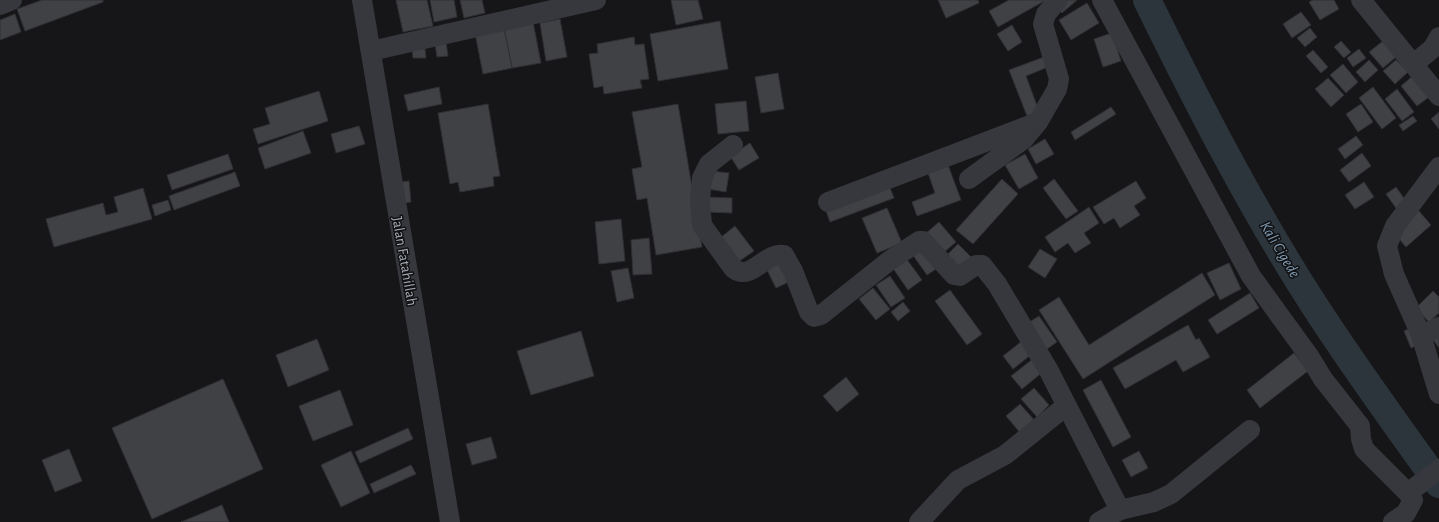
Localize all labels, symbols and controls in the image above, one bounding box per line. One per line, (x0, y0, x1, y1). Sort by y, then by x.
street label: Jalan Fatahillah (389, 215, 420, 307)
water label: Kali Cigede (1257, 219, 1303, 280)

